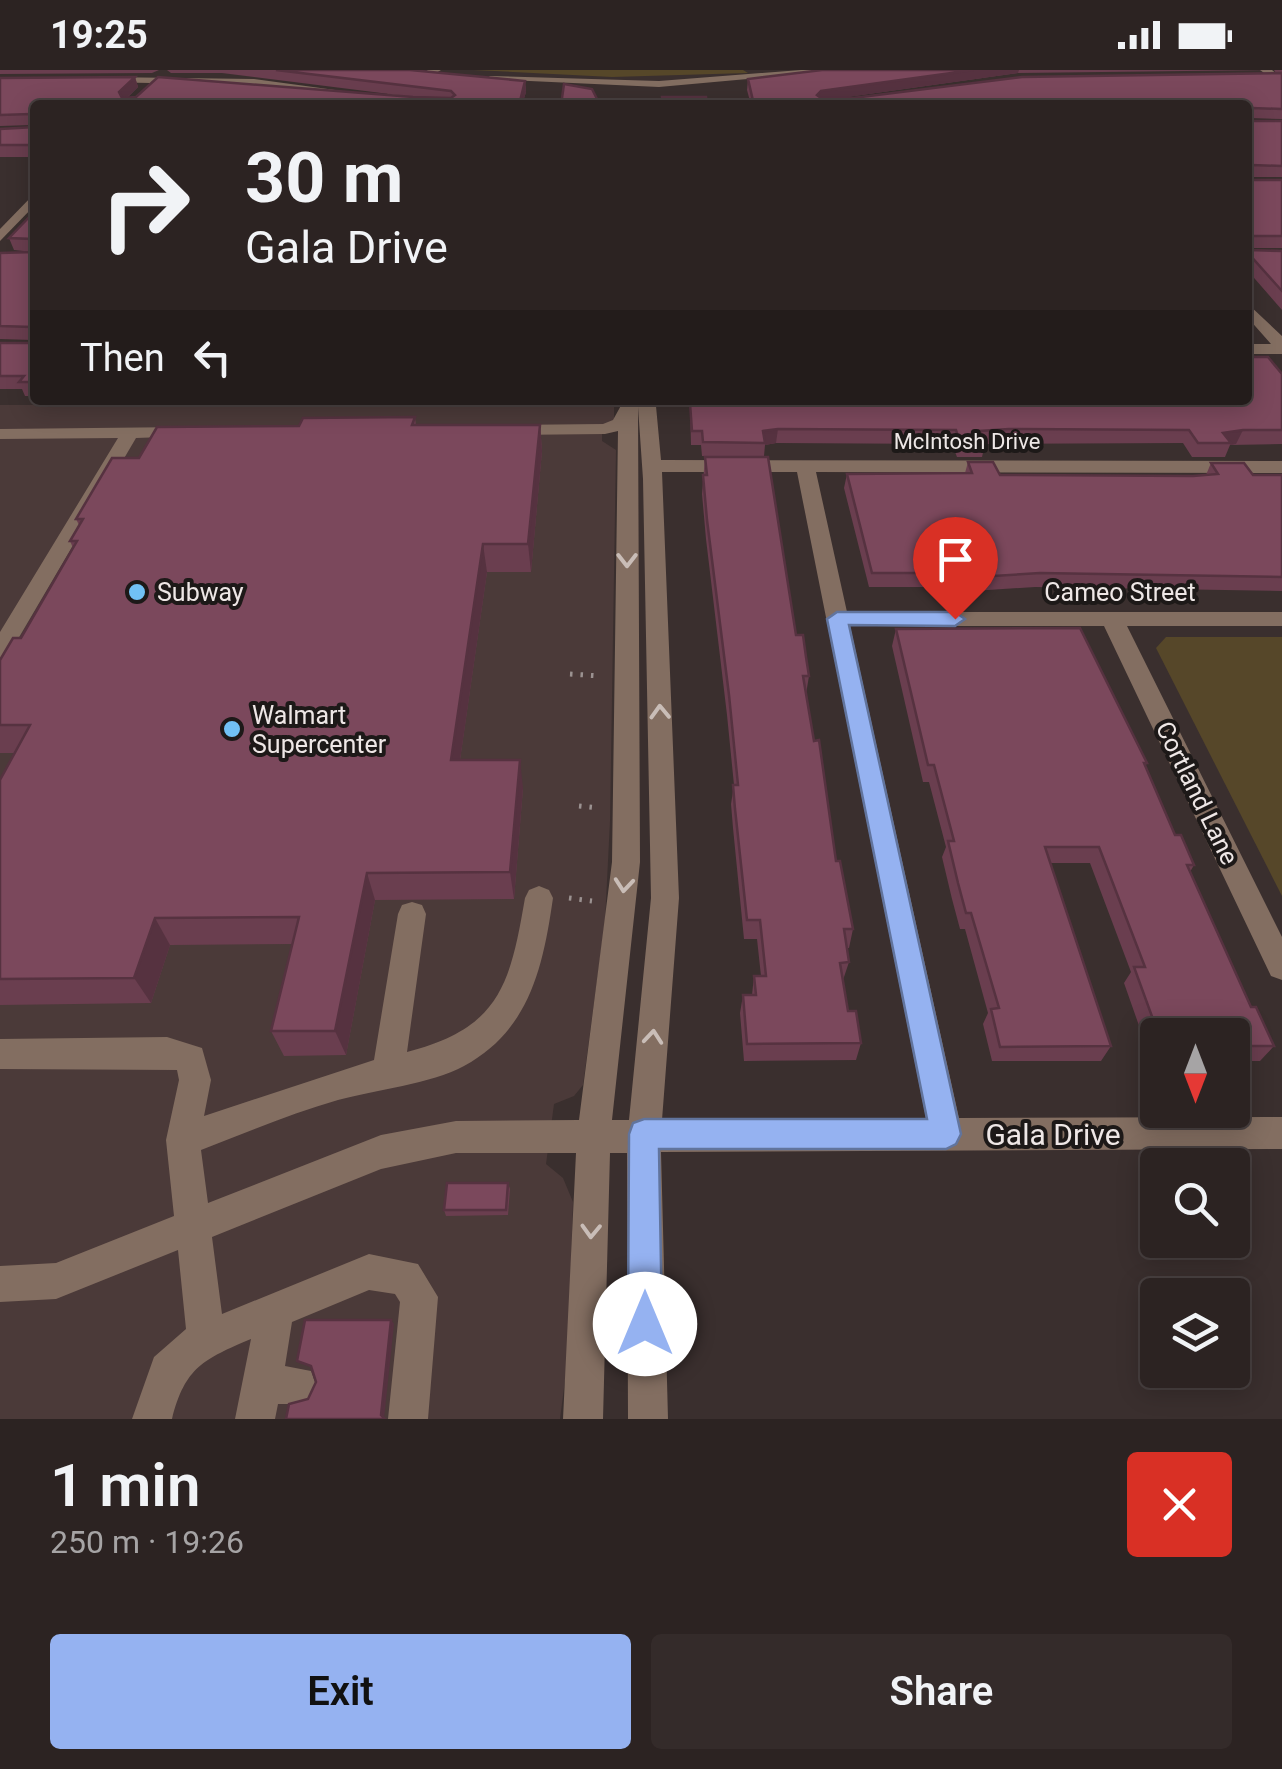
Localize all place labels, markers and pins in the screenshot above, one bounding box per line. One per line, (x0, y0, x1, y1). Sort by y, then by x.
pin (913, 517, 998, 620)
place label: Subway (157, 578, 244, 607)
marker: Subway (126, 581, 148, 603)
place label: Walmart Supercenter (252, 701, 387, 759)
marker: Walmart Supercenter (221, 718, 243, 740)

